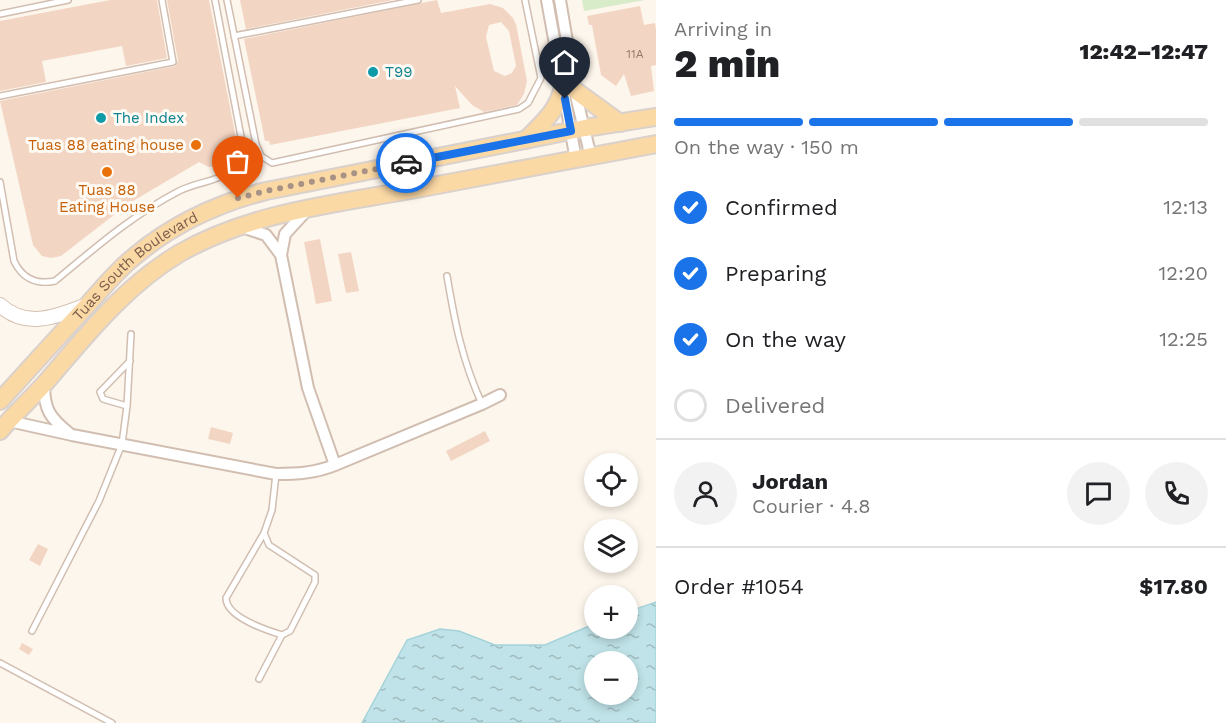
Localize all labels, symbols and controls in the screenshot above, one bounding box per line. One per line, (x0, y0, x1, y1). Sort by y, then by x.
text: Arriving in (674, 17, 772, 41)
pin (539, 37, 590, 99)
text: 12:42–12:47 (1080, 39, 1208, 64)
text: 2 min (674, 41, 780, 86)
icon: home (548, 46, 581, 79)
house number: 11A (626, 47, 644, 61)
place label: T99 (385, 63, 413, 81)
marker: T99 (366, 65, 380, 79)
place label: The Index (113, 109, 184, 127)
marker: The Index (94, 111, 108, 125)
courier (376, 133, 436, 193)
text: On the way · 150 m (674, 135, 859, 159)
place label: Tuas 88 eating house (28, 136, 184, 154)
pin (212, 136, 263, 198)
marker: Tuas 88 eating house (189, 138, 203, 152)
icon: bag (221, 145, 254, 178)
icon: car (390, 147, 423, 180)
marker: Tuas 88 Eating House (100, 165, 114, 179)
place label: Tuas 88 Eating House (59, 181, 155, 216)
icon: check (674, 191, 707, 224)
text: Confirmed (725, 195, 838, 220)
text: 12:13 (1163, 195, 1208, 219)
street label: Tuas South Boulevard (69, 208, 201, 324)
icon: check (674, 257, 707, 290)
text: Preparing (725, 261, 826, 286)
text: 12:20 (1159, 261, 1208, 285)
icon: check (674, 323, 707, 356)
text: On the way (725, 327, 846, 352)
text: 12:25 (1159, 327, 1208, 351)
text: Delivered (725, 393, 825, 418)
map controls (584, 453, 638, 705)
button: locate (584, 453, 638, 507)
button: person (674, 462, 737, 525)
button: chat (1067, 462, 1130, 525)
button: phone (1145, 462, 1208, 525)
text: Jordan (752, 469, 828, 494)
text: Courier · 4.8 (752, 494, 871, 518)
button: layers (584, 519, 638, 573)
text: Order #1054 (674, 574, 804, 599)
text: $17.80 (1139, 574, 1208, 599)
button: + (584, 585, 638, 639)
button: − (584, 651, 638, 705)

